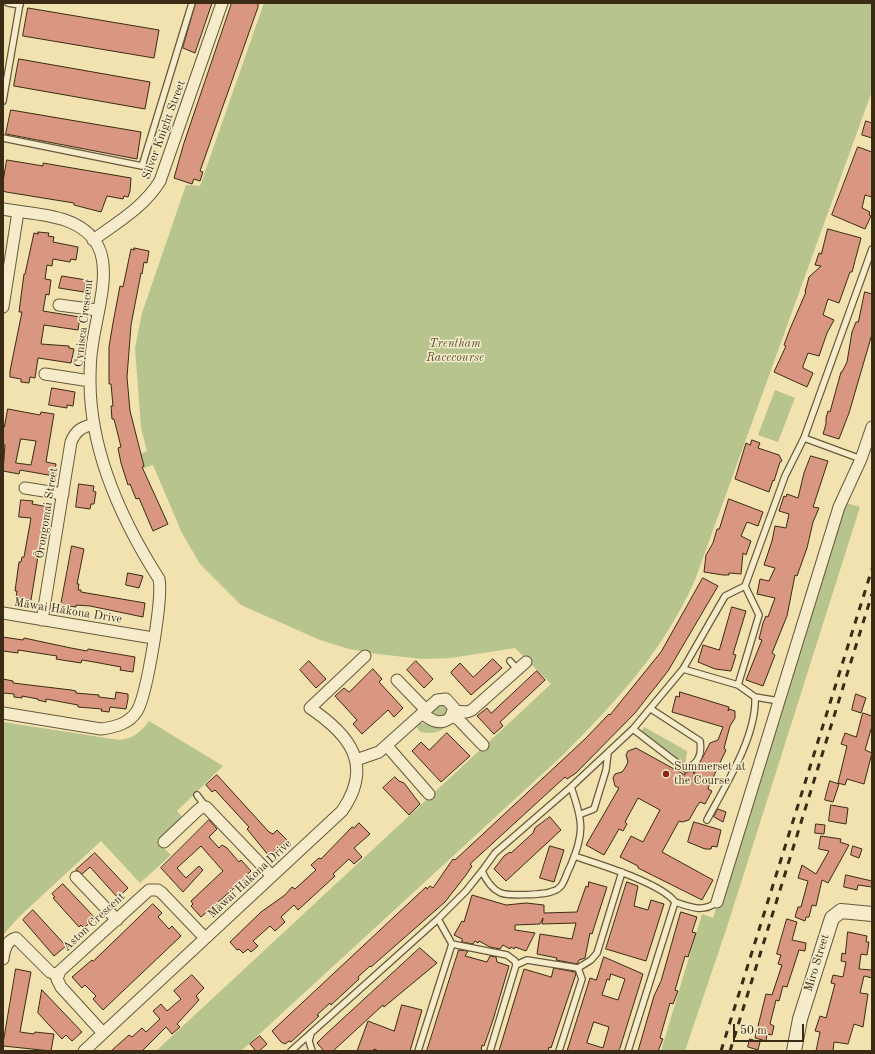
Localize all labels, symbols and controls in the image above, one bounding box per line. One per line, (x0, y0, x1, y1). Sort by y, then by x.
street label: Silver Knight Street (139, 78, 189, 182)
street label: Cynisca Crescent (71, 278, 97, 368)
park label: Trentham Racecourse (426, 337, 484, 365)
street label: Ōrongomai Street (33, 466, 61, 560)
street label: Māwai Hākona Drive (13, 595, 123, 627)
place label: Summerset at the Course (674, 760, 746, 788)
marker: Summerset at the Course (661, 769, 671, 779)
street label: Māwai Hākona Drive (205, 836, 295, 922)
street label: Aston Crescent (60, 890, 128, 954)
street label: Miro Street (801, 933, 833, 993)
scale bar (735, 1016, 806, 1042)
text: 50 m (740, 1025, 767, 1037)

